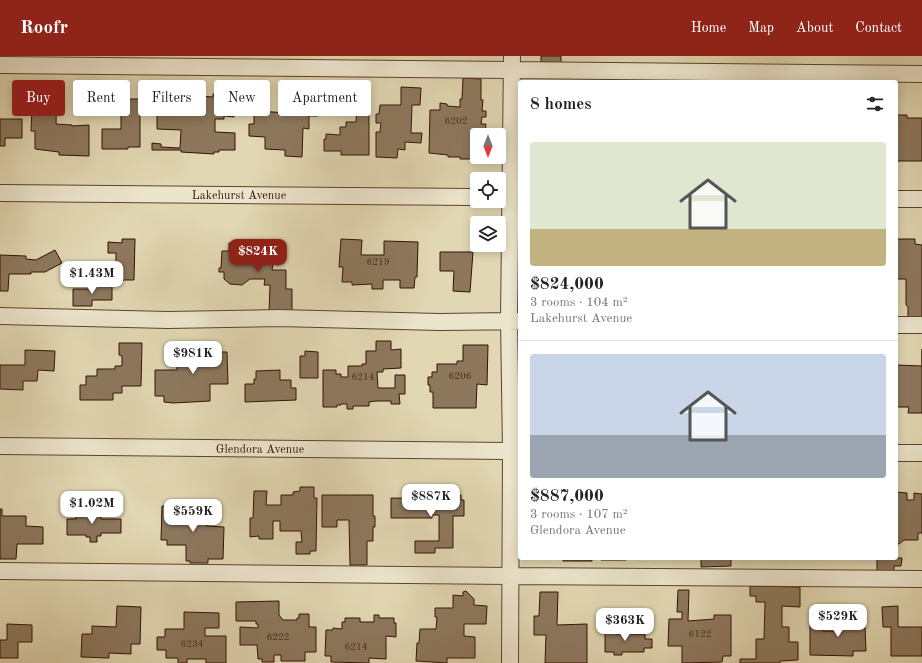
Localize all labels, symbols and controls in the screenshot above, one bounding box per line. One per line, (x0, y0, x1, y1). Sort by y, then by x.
text: Roofr (20, 19, 68, 38)
text: Home (691, 21, 726, 35)
text: Map (748, 21, 774, 35)
text: About (796, 21, 833, 35)
text: Contact (855, 21, 902, 35)
chip: Buy (12, 80, 65, 116)
chip: Rent (73, 80, 130, 116)
chip: Filters (138, 80, 206, 116)
chip: New (214, 80, 270, 116)
chip: Apartment (278, 80, 371, 116)
icon: filters (864, 93, 886, 115)
text: 8 homes (530, 96, 592, 113)
house number: 6202 (444, 116, 468, 126)
north arrow (470, 128, 506, 164)
map controls (470, 128, 506, 252)
icon: home (672, 168, 744, 240)
button: locate (470, 172, 506, 208)
street label: Lakehurst Avenue (192, 190, 287, 202)
button: layers (470, 216, 506, 252)
pin: $824K (230, 239, 286, 273)
text: $824K (238, 245, 278, 258)
house number: 6219 (366, 257, 390, 267)
pin: $1.43M (59, 261, 125, 295)
text: $1.43M (69, 267, 115, 280)
text: $824,000 (530, 276, 604, 293)
text: 3 rooms · 104 m² (530, 296, 628, 309)
text: Lakehurst Avenue (530, 312, 632, 325)
pin: $981K (165, 341, 221, 375)
text: $981K (173, 347, 213, 360)
house number: 6206 (448, 371, 472, 381)
house number: 6214 (351, 372, 375, 382)
icon: home (672, 380, 744, 452)
street label: Glendora Avenue (216, 444, 305, 456)
pin: $887K (403, 484, 459, 518)
text: $887,000 (530, 488, 604, 505)
text: $887K (411, 490, 451, 503)
pin: $1.02M (59, 491, 125, 525)
text: $1.02M (69, 497, 115, 510)
pin: $559K (165, 499, 221, 533)
text: $559K (173, 505, 213, 518)
text: 3 rooms · 107 m² (530, 508, 628, 521)
text: Glendora Avenue (530, 524, 626, 537)
pin: $529K (810, 604, 866, 638)
pin: $363K (597, 608, 653, 642)
text: $529K (818, 610, 858, 623)
text: $363K (605, 614, 645, 627)
house number: 6122 (688, 629, 712, 639)
house number: 6222 (266, 632, 290, 642)
house number: 6234 (180, 639, 204, 649)
house number: 6214 (344, 642, 368, 652)

